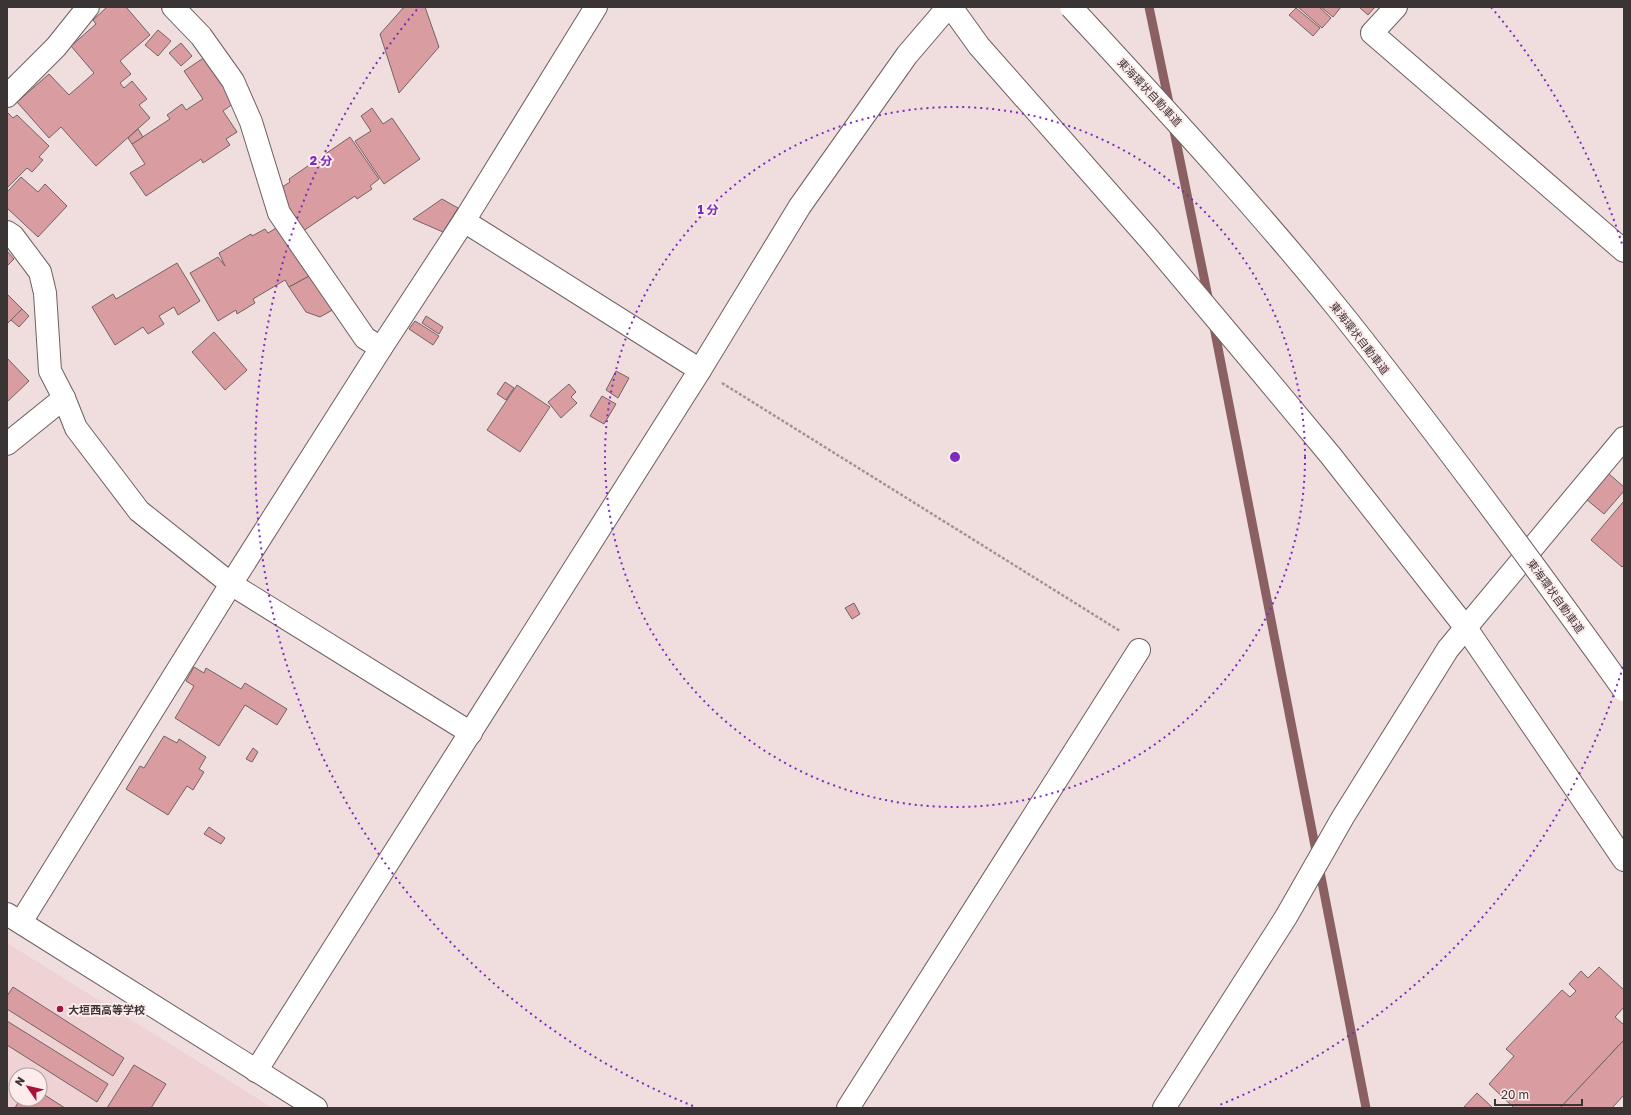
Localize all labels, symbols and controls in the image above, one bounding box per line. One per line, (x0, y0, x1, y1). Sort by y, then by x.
street label: 東海環状自動車道 (1115, 55, 1185, 129)
text: 2 分 (310, 153, 332, 168)
text: 1 分 (697, 202, 719, 217)
street label: 東海環状自動車道 (1328, 299, 1392, 377)
centre of rings (948, 450, 962, 464)
street label: 東海環状自動車道 (1525, 557, 1587, 635)
place label: 大垣西高等学校 (68, 1003, 145, 1016)
marker: 大垣西高等学校 (55, 1004, 65, 1014)
north arrow (8, 1067, 48, 1107)
text: N (12, 1074, 27, 1088)
scale bar (1495, 1081, 1582, 1107)
text: 20 m (1501, 1087, 1529, 1102)

